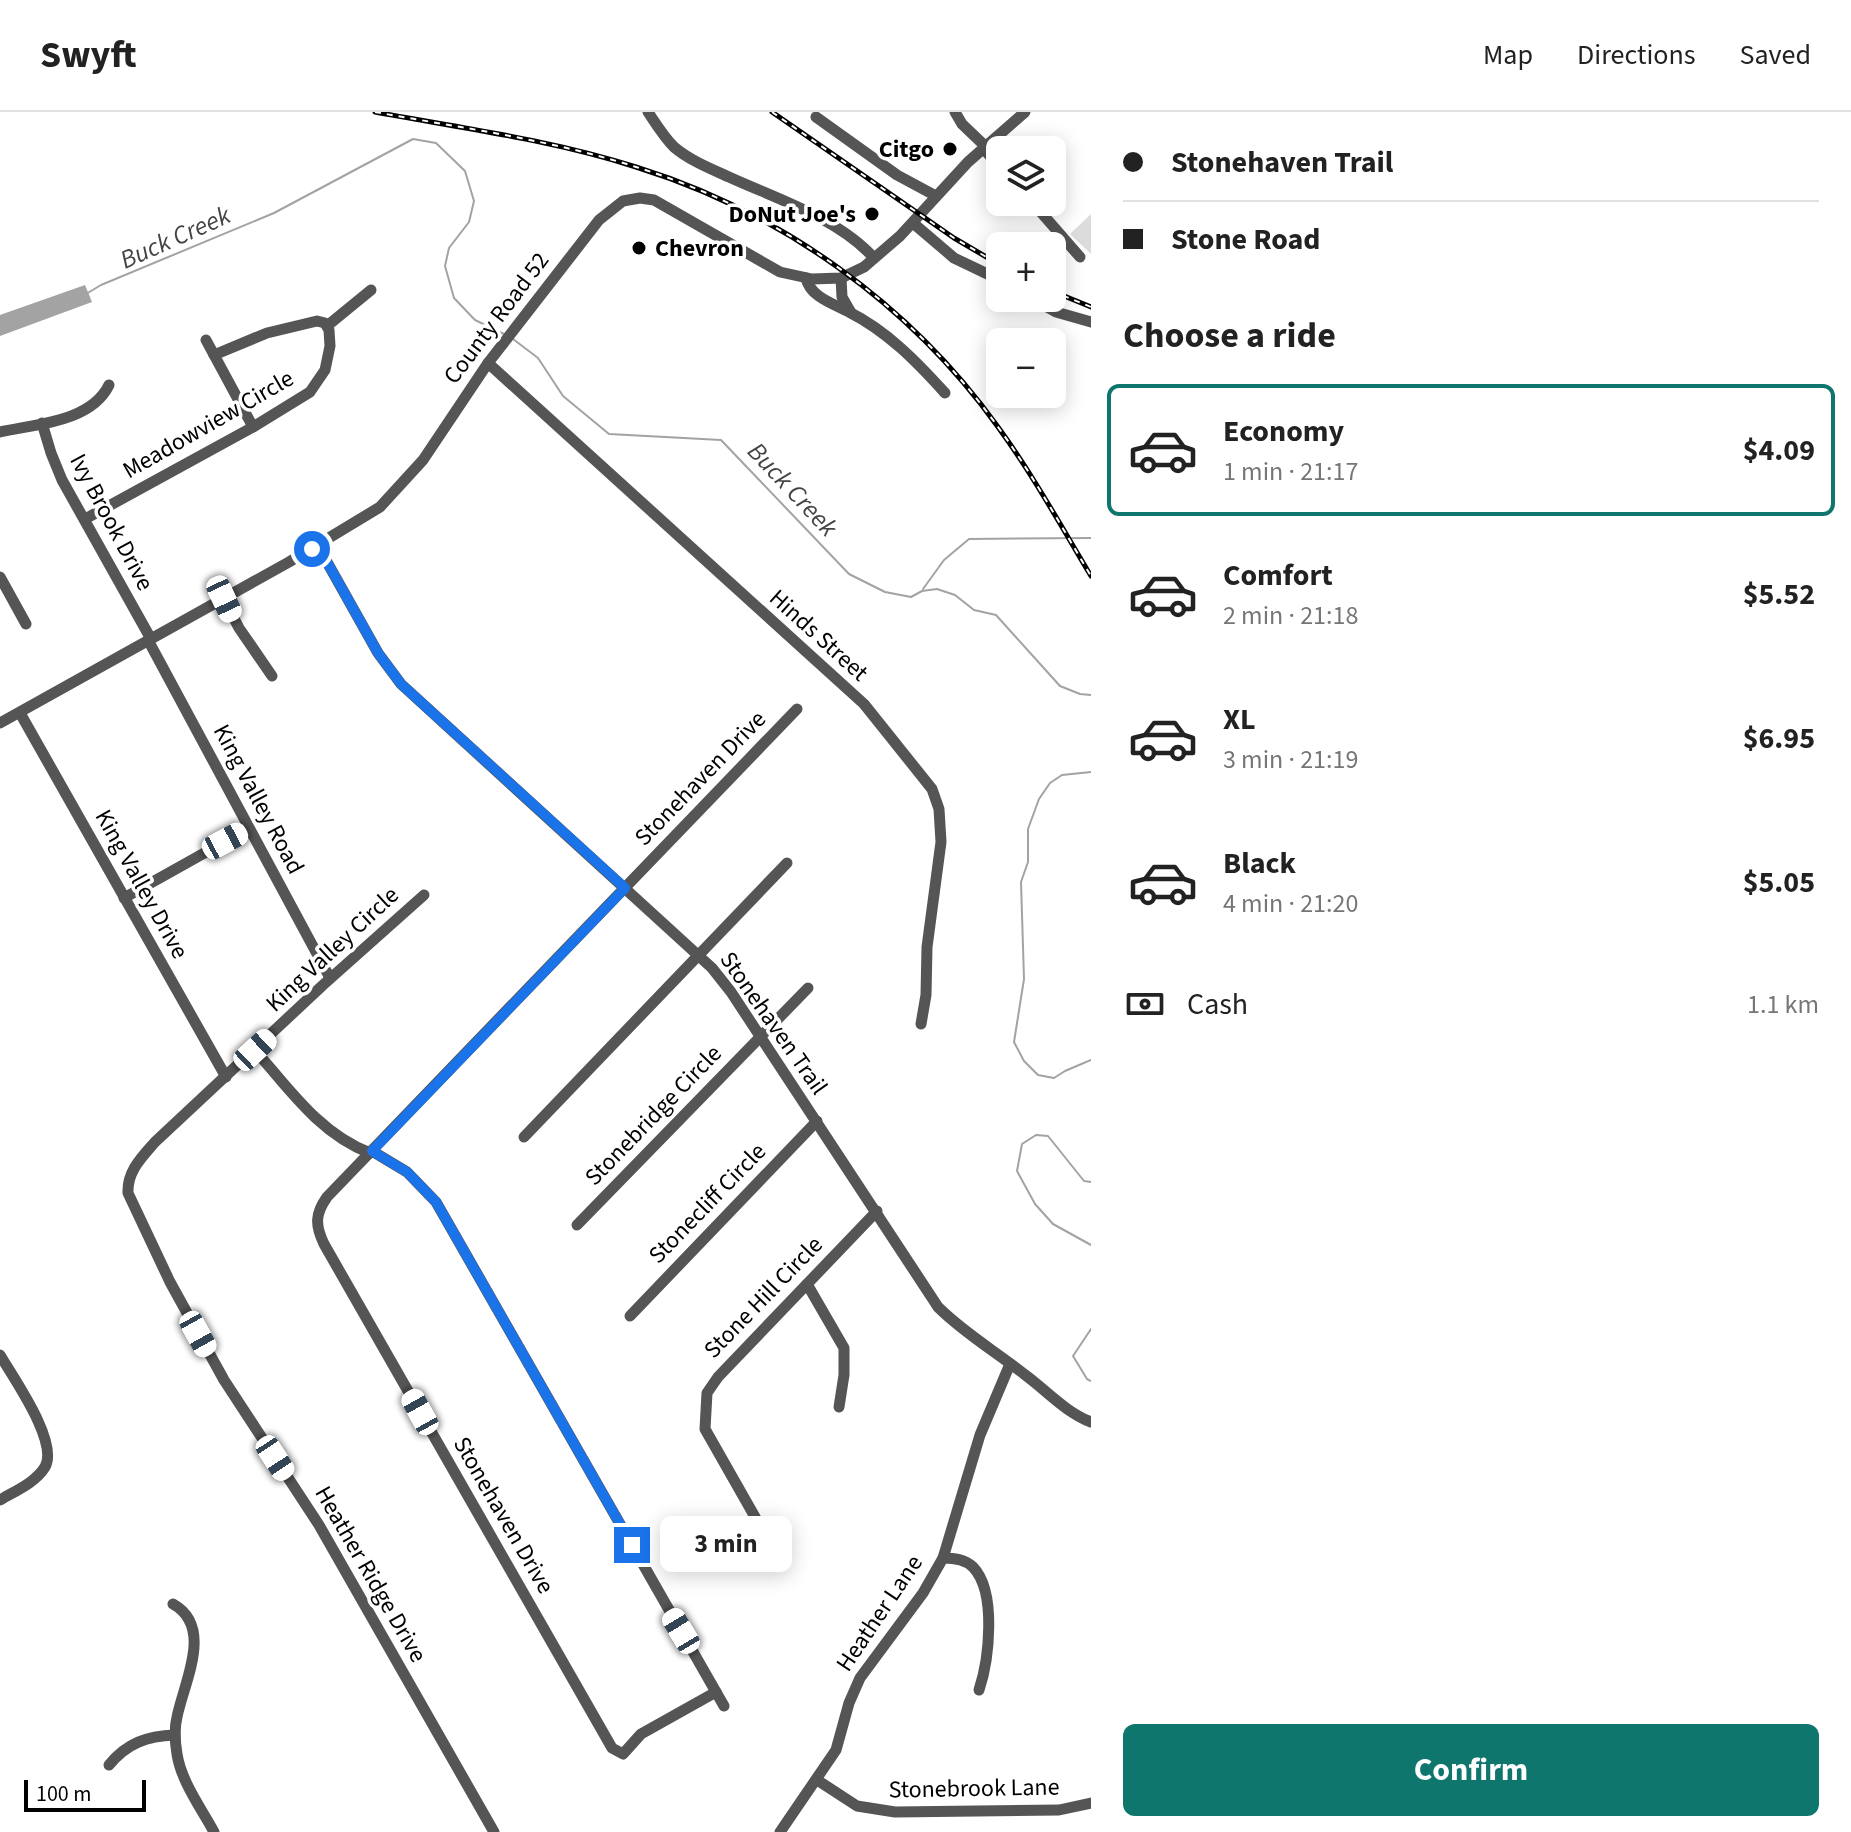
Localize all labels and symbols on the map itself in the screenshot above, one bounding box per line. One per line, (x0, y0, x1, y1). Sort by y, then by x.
place label: Citgo (879, 132, 934, 167)
marker: Citgo (941, 140, 959, 158)
water label: Buck Creek (114, 196, 237, 278)
place label: DoNut Joe's (729, 197, 856, 232)
marker: DoNut Joe's (863, 205, 881, 223)
place label: Chevron (655, 231, 744, 266)
marker: Chevron (630, 239, 648, 257)
street label: County Road 52 (435, 245, 558, 392)
street label: Meadowview Circle (116, 361, 300, 488)
water label: Buck Creek (739, 434, 847, 545)
street label: Ivy Brook Drive (61, 448, 162, 597)
route start (294, 531, 330, 567)
car (203, 572, 245, 626)
street label: Hinds Street (761, 581, 876, 690)
street label: Stonehaven Drive (627, 703, 774, 854)
street label: King Valley Road (204, 718, 313, 881)
street label: King Valley Drive (86, 803, 197, 965)
car (198, 819, 252, 863)
street label: King Valley Circle (258, 878, 407, 1020)
street label: Stonehaven Trail (711, 945, 836, 1102)
car (229, 1025, 281, 1075)
street label: Stonebridge Circle (577, 1037, 730, 1194)
street label: Stonecliff Circle (640, 1135, 774, 1272)
street label: Stone Hill Circle (696, 1228, 831, 1366)
car (176, 1307, 220, 1361)
car (398, 1385, 442, 1439)
street label: Stonehaven Drive (444, 1430, 563, 1600)
car (252, 1431, 298, 1485)
street label: Heather Ridge Drive (306, 1480, 435, 1669)
callout: 3 min (660, 1517, 792, 1573)
route end (614, 1527, 650, 1563)
street label: Heather Lane (827, 1548, 931, 1679)
car (658, 1604, 704, 1658)
street label: Stonebrook Lane (888, 1770, 1060, 1807)
scale bar (24, 1776, 146, 1812)

